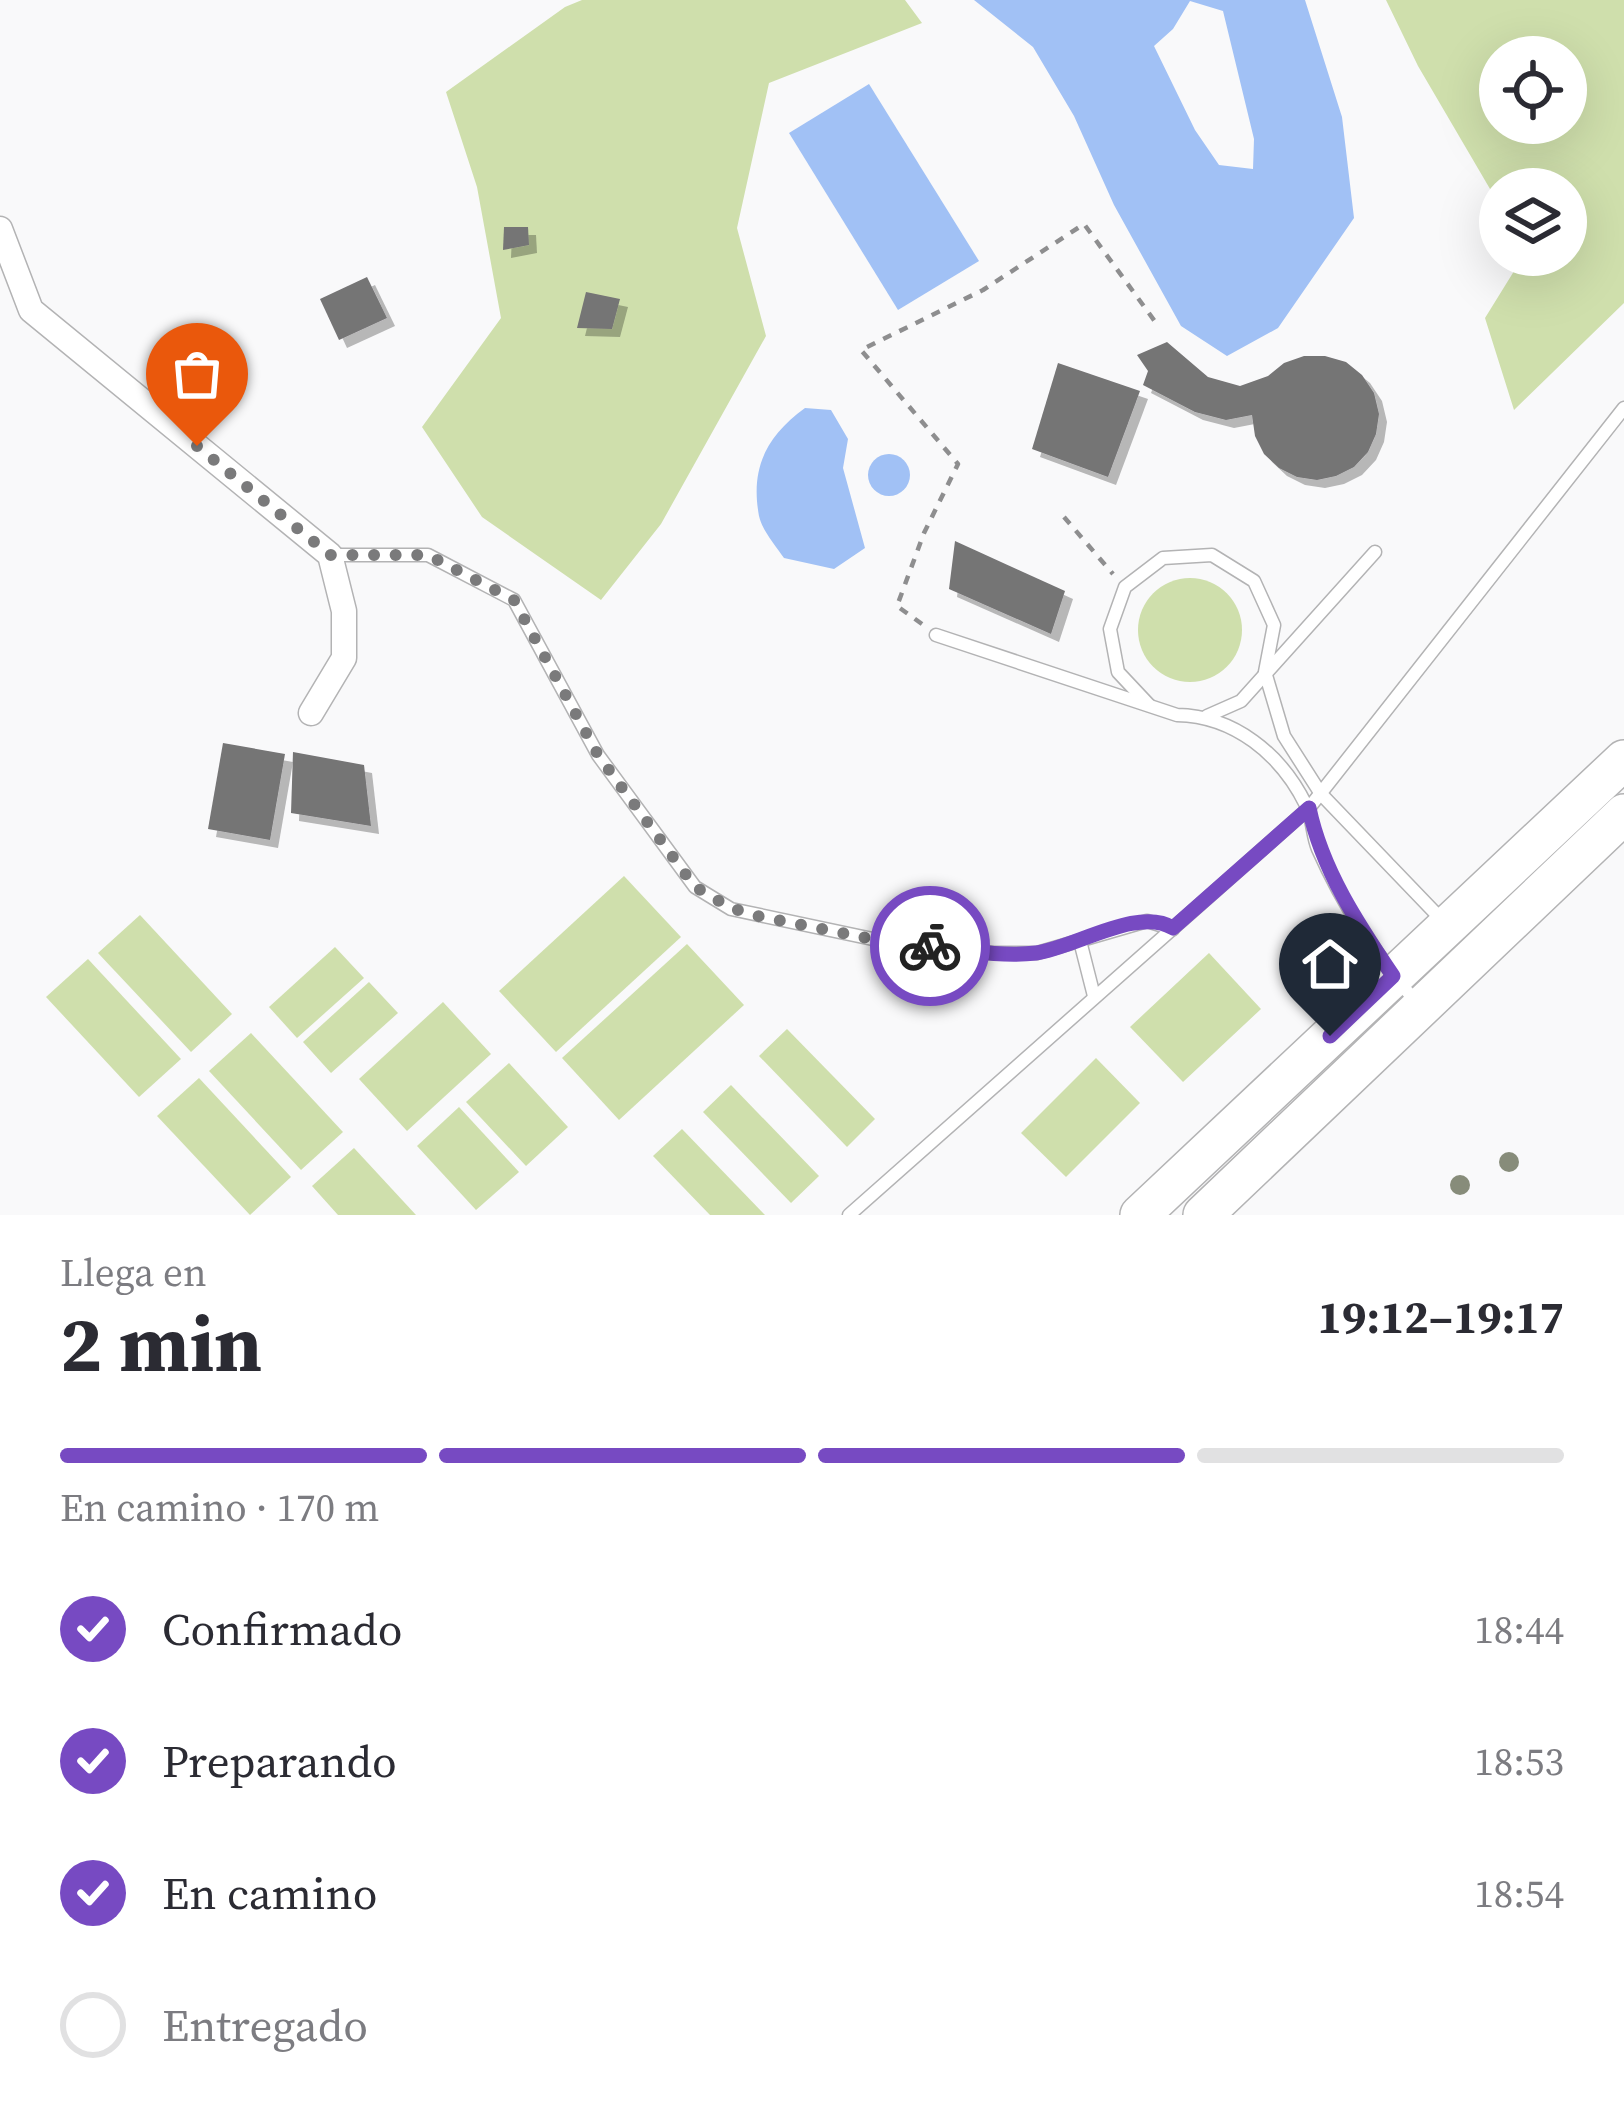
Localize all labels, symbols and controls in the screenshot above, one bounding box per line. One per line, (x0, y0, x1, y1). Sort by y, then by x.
map controls (1479, 36, 1587, 276)
button: locate (1479, 36, 1587, 144)
button: layers (1479, 168, 1587, 276)
pin (146, 323, 248, 446)
icon: bag (164, 341, 230, 407)
courier (870, 886, 990, 1006)
icon: bike (897, 913, 963, 979)
pin (1279, 913, 1381, 1036)
icon: home (1297, 931, 1363, 997)
text: Llega en (60, 1246, 207, 1299)
text: 19:12–19:17 (1318, 1286, 1564, 1348)
text: 2 min (60, 1290, 262, 1397)
text: En camino · 170 m (60, 1481, 379, 1534)
icon: check (60, 1596, 126, 1662)
text: Confirmado (162, 1598, 402, 1660)
text: 18:44 (1474, 1603, 1564, 1656)
icon: check (60, 1728, 126, 1794)
text: Preparando (162, 1730, 397, 1792)
text: 18:53 (1474, 1735, 1564, 1788)
icon: check (60, 1860, 126, 1926)
text: En camino (162, 1862, 377, 1924)
text: 18:54 (1474, 1867, 1564, 1920)
text: Entregado (162, 1994, 368, 2056)

